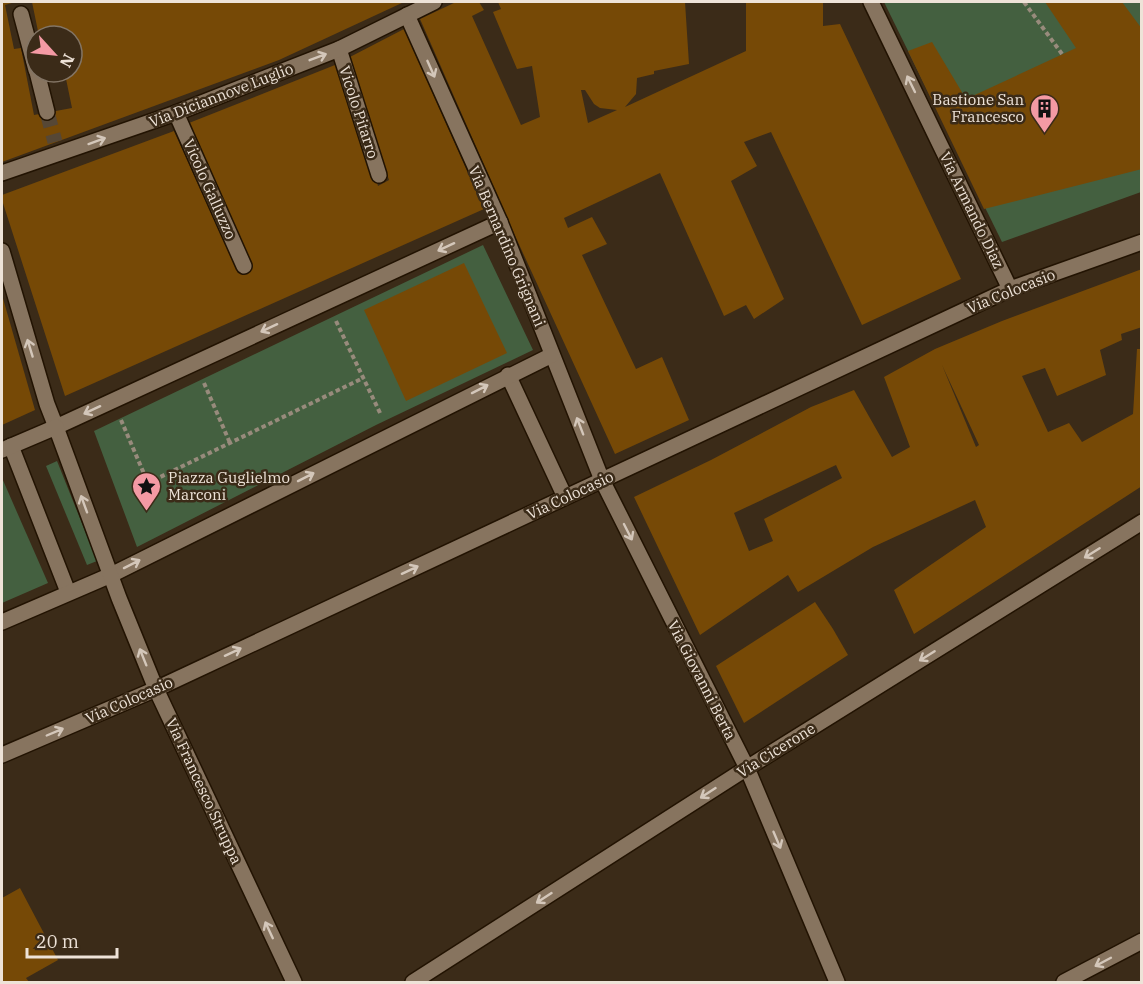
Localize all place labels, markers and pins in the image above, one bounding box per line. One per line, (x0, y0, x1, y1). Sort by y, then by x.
place label: Bastione San Francesco (932, 90, 1024, 126)
building icon: Bastione San Francesco (1029, 92, 1061, 134)
place label: Piazza Guglielmo Marconi (168, 468, 290, 504)
place icon: Piazza Guglielmo Marconi (131, 470, 163, 512)

